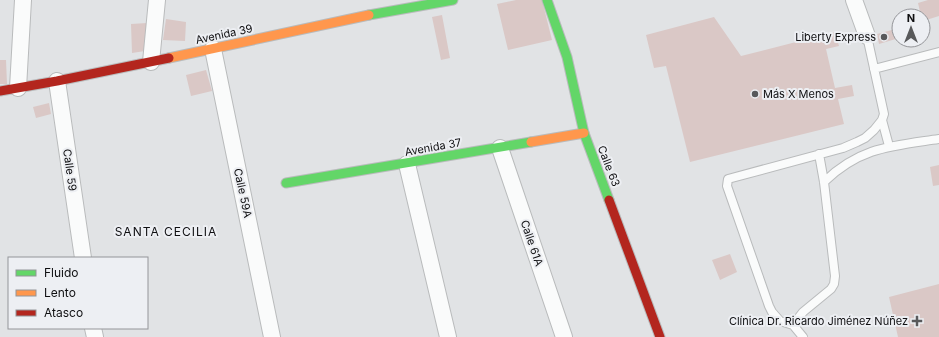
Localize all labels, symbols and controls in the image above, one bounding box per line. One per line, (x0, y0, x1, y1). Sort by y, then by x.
north arrow (891, 8, 931, 48)
text: N (907, 11, 915, 25)
street label: Avenida 39 (194, 21, 254, 47)
place label: Liberty Express (795, 30, 876, 44)
marker: Liberty Express (879, 32, 889, 42)
place label: Más X Menos (763, 87, 834, 101)
marker: Más X Menos (750, 89, 760, 99)
street label: Avenida 37 (404, 135, 462, 159)
street label: Calle 63 (595, 144, 623, 189)
street label: Calle 59 (60, 148, 80, 192)
street label: Calle 59A (231, 167, 255, 219)
street label: Calle 61A (518, 218, 547, 268)
district label: SANTA CECILIA (115, 224, 217, 239)
legend (8, 257, 148, 329)
text: Fluido (44, 265, 79, 280)
text: Lento (44, 285, 76, 300)
text: Atasco (44, 305, 83, 320)
place label: Clínica Dr. Ricardo Jiménez Núñez (729, 314, 908, 328)
marker: Clínica Dr. Ricardo Jiménez Núñez (911, 315, 923, 327)

